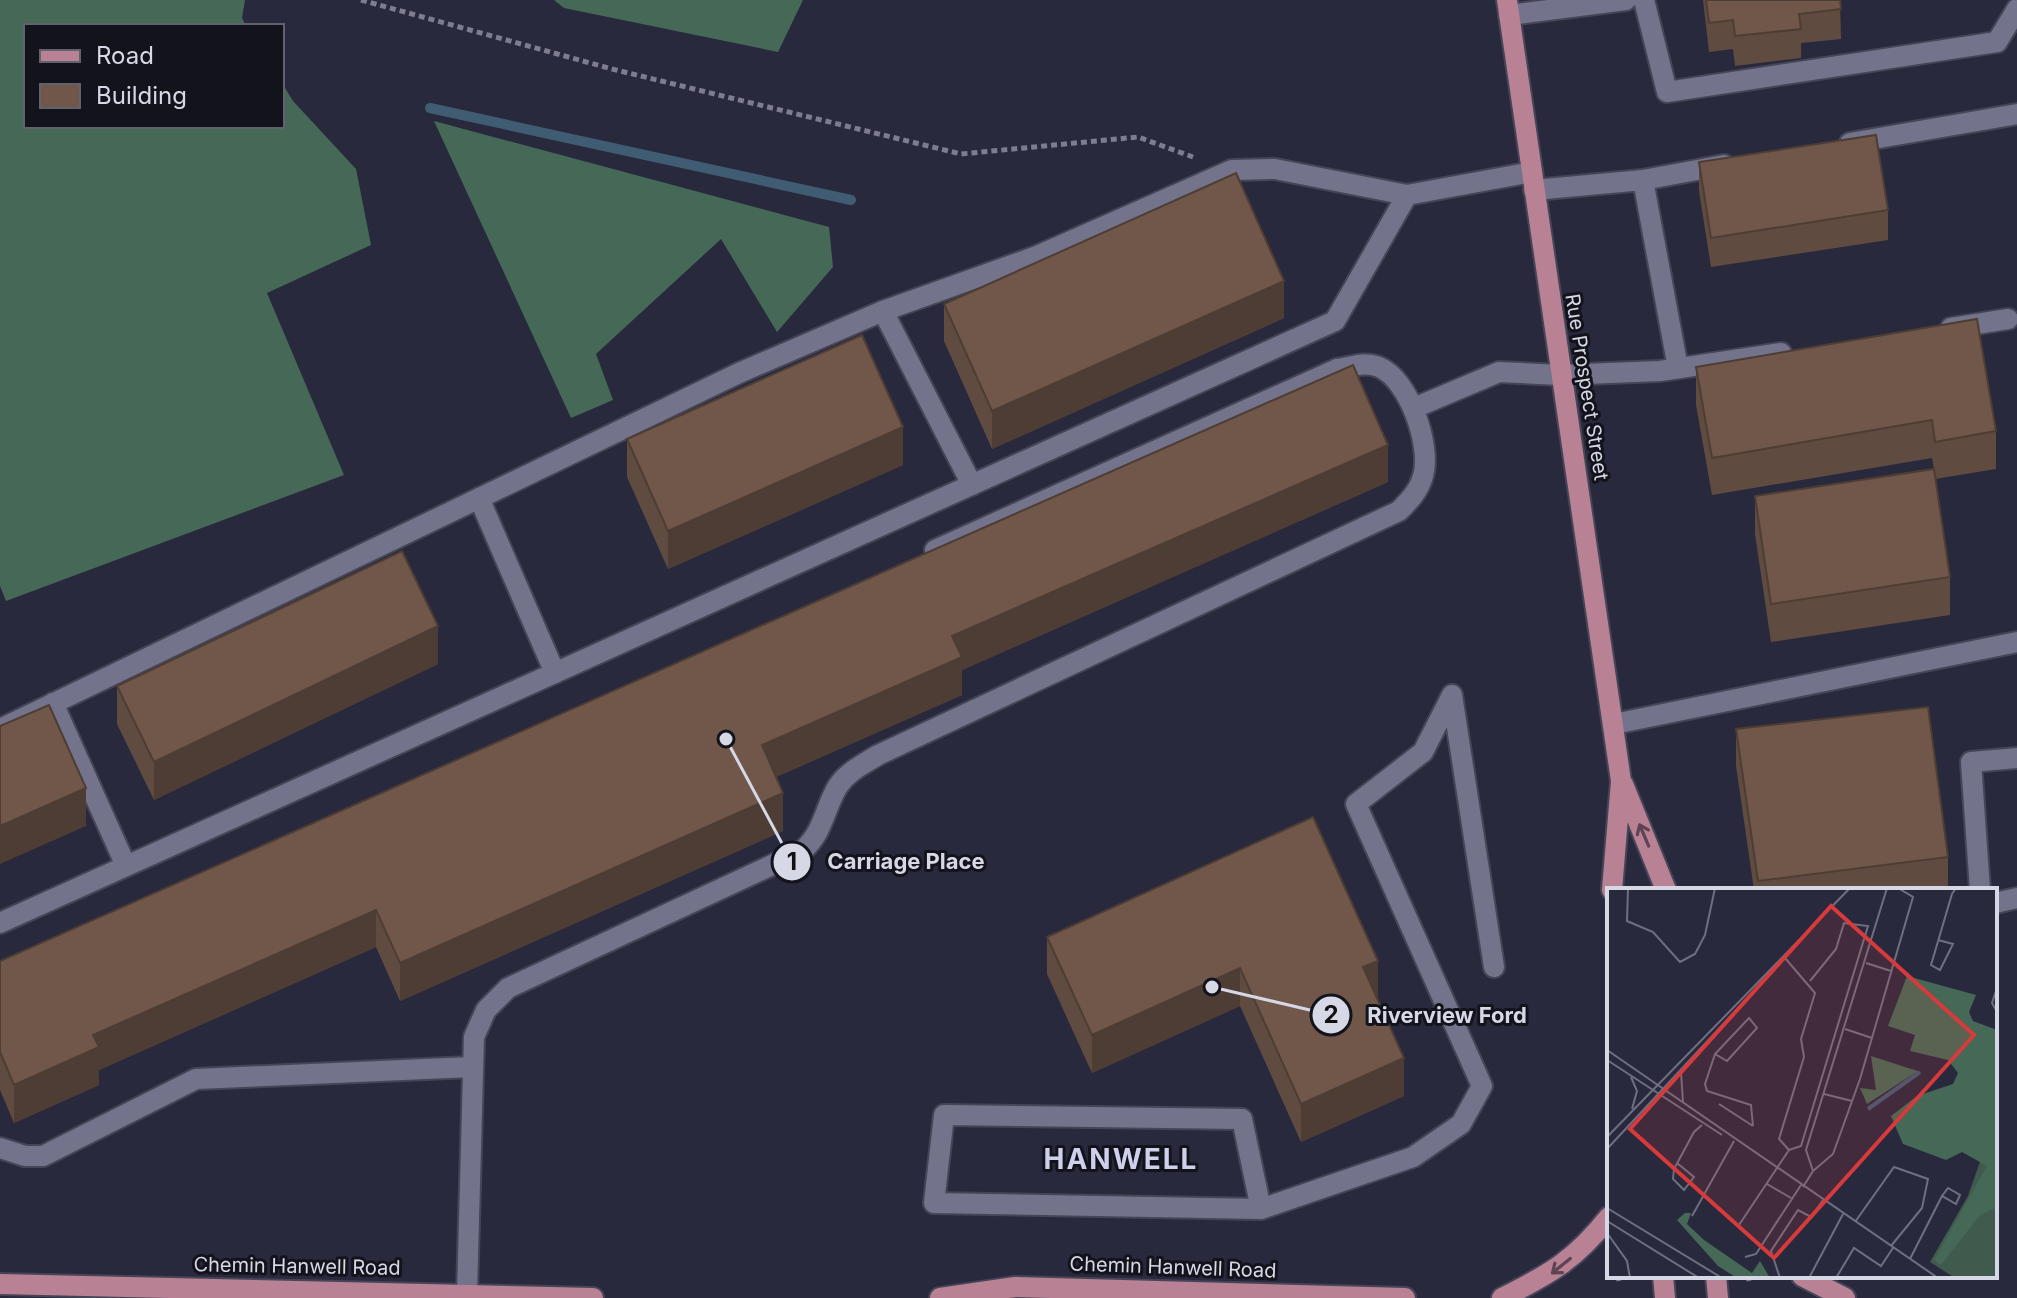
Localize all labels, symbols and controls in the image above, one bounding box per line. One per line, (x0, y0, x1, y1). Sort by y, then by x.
legend (24, 24, 284, 128)
text: Road (96, 41, 154, 70)
text: Building (96, 81, 187, 110)
street label: Rue Prospect Street (1560, 292, 1614, 482)
one-way arrow (1636, 823, 1650, 848)
callout: Carriage Place (772, 839, 1001, 885)
text: 1 (787, 847, 797, 876)
text: Carriage Place (827, 848, 985, 874)
inset map (1607, 888, 1997, 1278)
callout: Riverview Ford (1311, 992, 1543, 1038)
text: 2 (1323, 1000, 1339, 1029)
text: Riverview Ford (1367, 1002, 1527, 1028)
district label: HANWELL (1044, 1142, 1198, 1176)
street label: Chemin Hanwell Road (1069, 1251, 1277, 1283)
street label: Chemin Hanwell Road (193, 1252, 401, 1280)
one-way arrow (1551, 1256, 1572, 1274)

